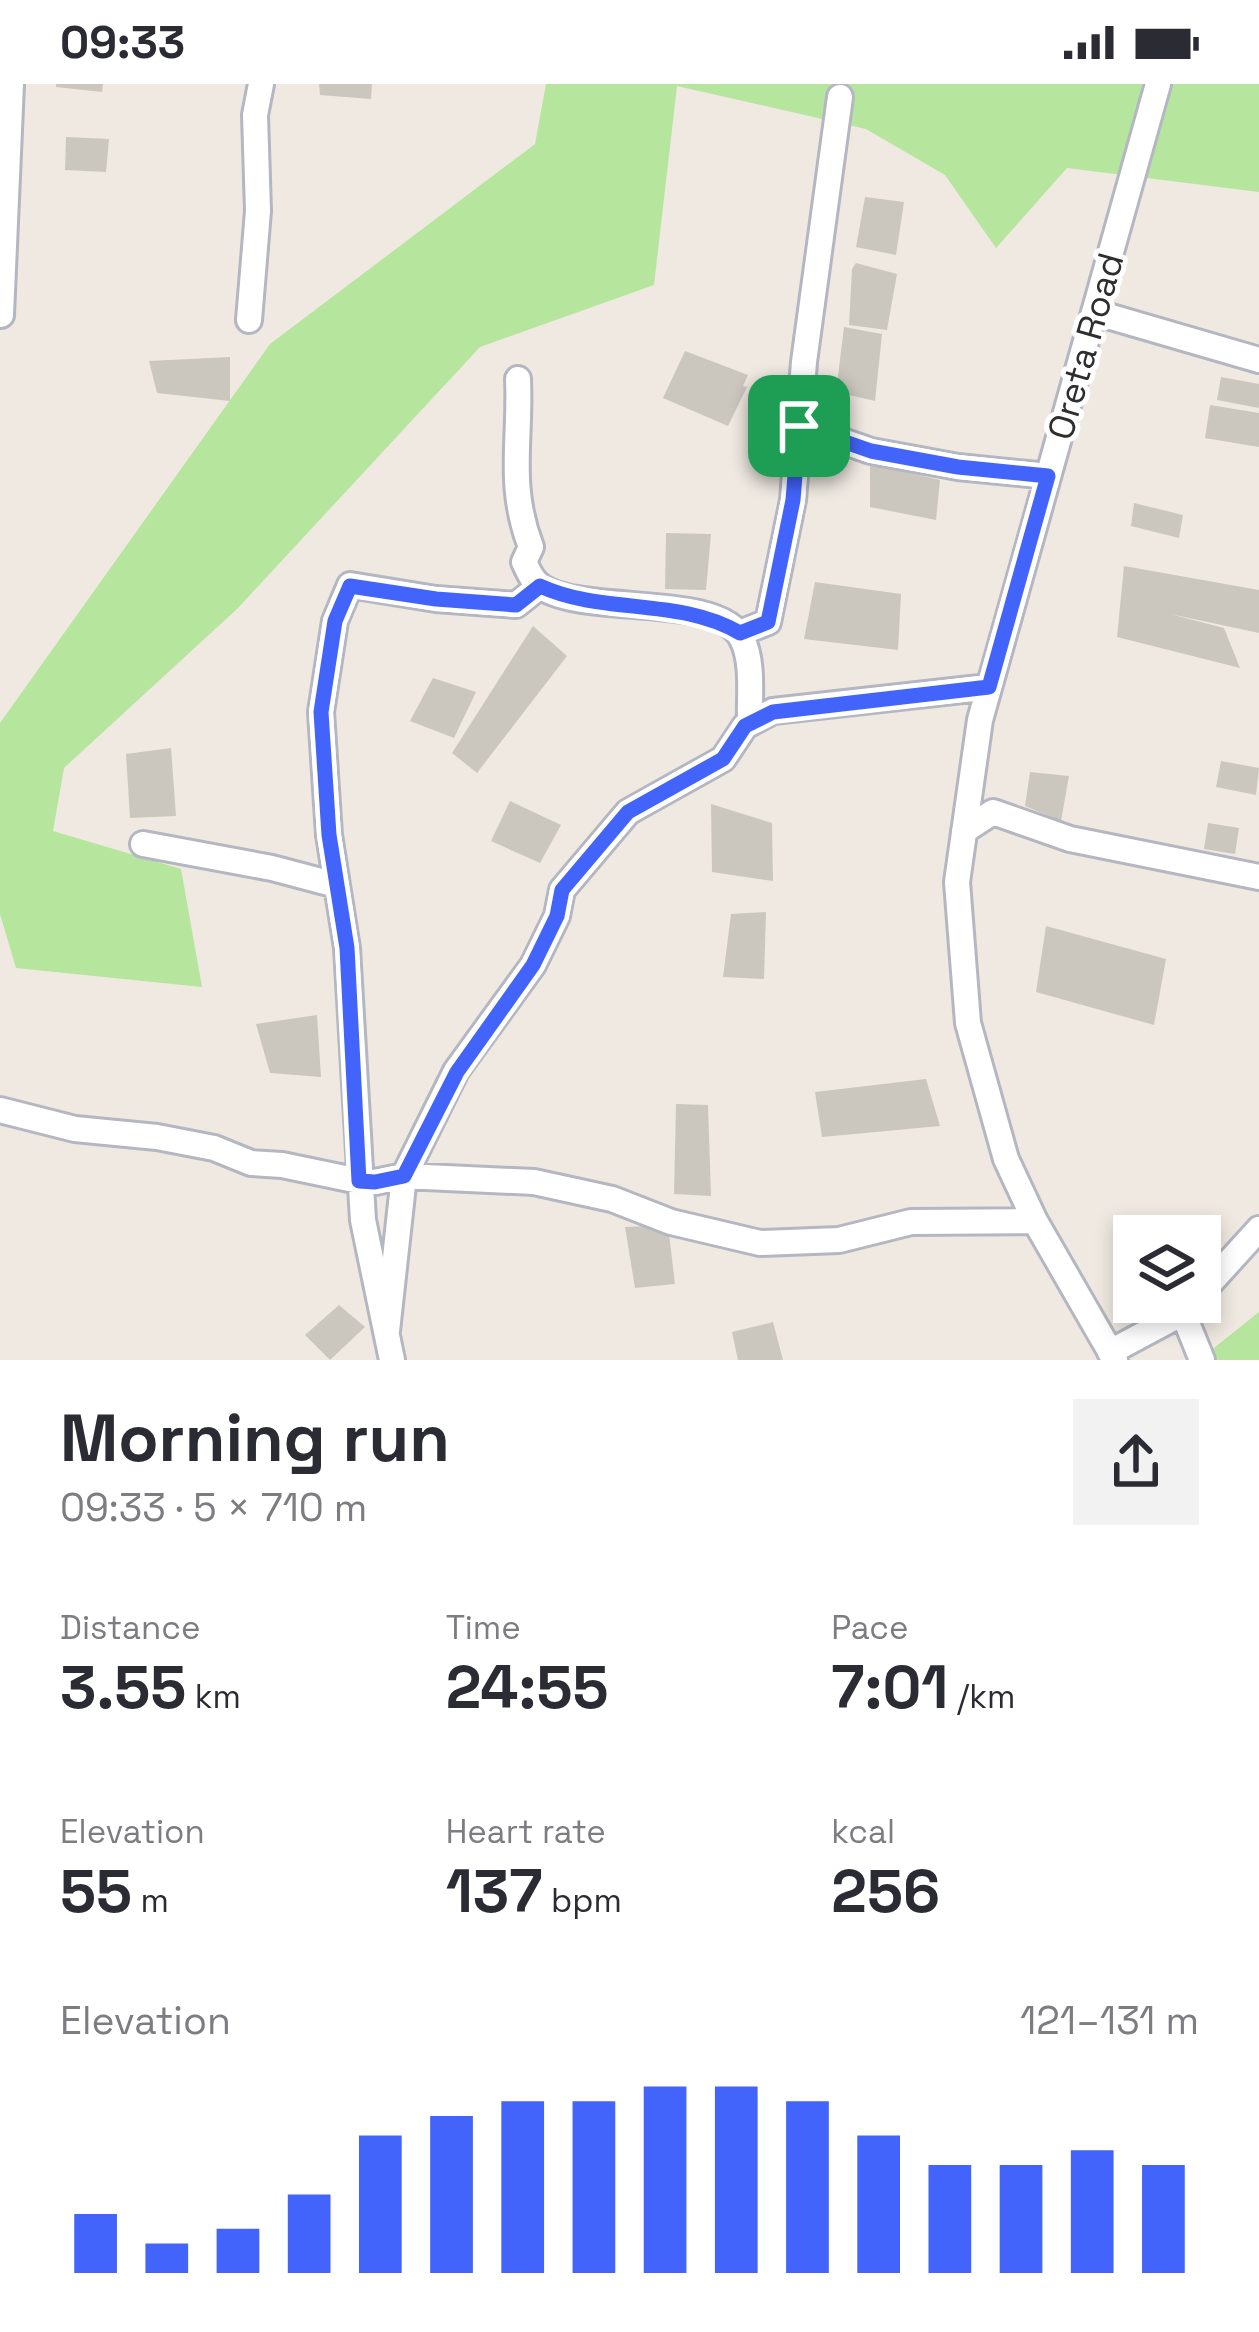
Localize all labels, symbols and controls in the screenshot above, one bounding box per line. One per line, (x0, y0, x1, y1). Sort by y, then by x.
text: 09:33 (60, 14, 185, 71)
street label: Oreta Road (1037, 247, 1135, 445)
pin (748, 375, 850, 477)
icon: arrive (766, 393, 832, 459)
map controls (1113, 1215, 1221, 1323)
button: layers (1113, 1215, 1221, 1323)
text: Morning run (60, 1396, 450, 1480)
button: share (1073, 1399, 1199, 1525)
text: 09:33 · 5 × 710 m (60, 1483, 367, 1532)
text: Distance (60, 1607, 201, 1649)
text: Time (446, 1607, 521, 1649)
text: Pace (831, 1607, 909, 1649)
text: 3.55 (60, 1649, 186, 1726)
text: 24:55 (446, 1649, 608, 1726)
text: 7:01 (831, 1649, 948, 1726)
text: km (186, 1676, 241, 1718)
text: /km (948, 1676, 1015, 1718)
text: Elevation (60, 1811, 205, 1853)
text: Heart rate (446, 1811, 606, 1853)
text: kcal (831, 1811, 895, 1853)
text: 55 (60, 1853, 132, 1930)
text: 137 (446, 1853, 543, 1930)
text: 256 (831, 1853, 940, 1930)
text: m (132, 1880, 169, 1922)
text: bpm (543, 1880, 622, 1922)
text: Elevation (60, 1996, 231, 2045)
text: 121–131 m (1020, 1996, 1199, 2045)

